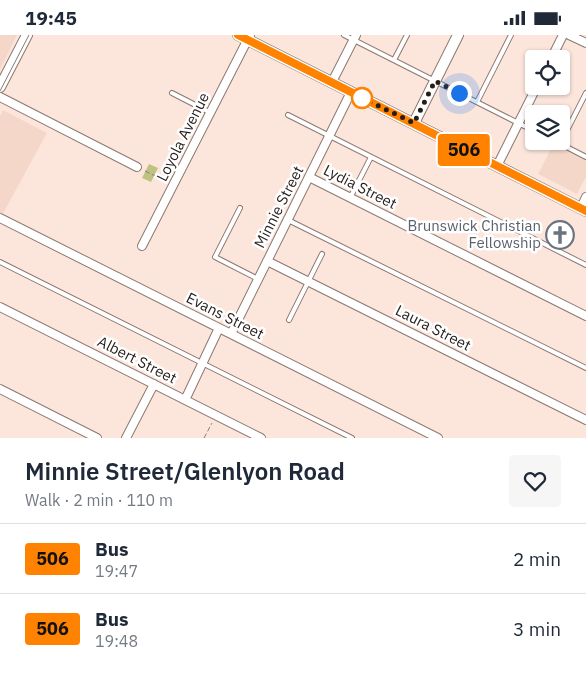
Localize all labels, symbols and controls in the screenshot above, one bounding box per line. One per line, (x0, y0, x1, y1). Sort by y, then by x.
text: 19:45 (25, 6, 77, 30)
map controls (525, 50, 570, 150)
button: locate (525, 50, 570, 95)
your location (447, 81, 472, 106)
unlabelled marker (351, 87, 373, 109)
street label: Loyola Avenue (152, 89, 213, 184)
button: layers (525, 105, 570, 150)
line badge: 506 (435, 134, 493, 166)
text: 506 (448, 138, 480, 161)
street label: Lydia Street (321, 160, 400, 213)
street label: Minnie Street (250, 163, 307, 251)
place label: Brunswick Christian Fellowship (407, 216, 541, 252)
church icon: Brunswick Christian Fellowship (545, 220, 575, 250)
street label: Evans Street (183, 288, 267, 343)
street label: Laura Street (392, 300, 474, 355)
street label: Albert Street (95, 332, 180, 388)
text: Minnie Street/Glenlyon Road (25, 455, 345, 487)
button: heart (509, 455, 561, 507)
text: Walk · 2 min · 110 m (25, 490, 173, 510)
text: Bus (95, 537, 129, 561)
text: 506 (36, 547, 69, 570)
text: 2 min (513, 547, 561, 571)
text: 19:47 (95, 561, 138, 581)
text: Bus (95, 607, 129, 631)
text: 506 (36, 617, 69, 640)
text: 3 min (513, 617, 561, 641)
text: 19:48 (95, 631, 138, 651)

